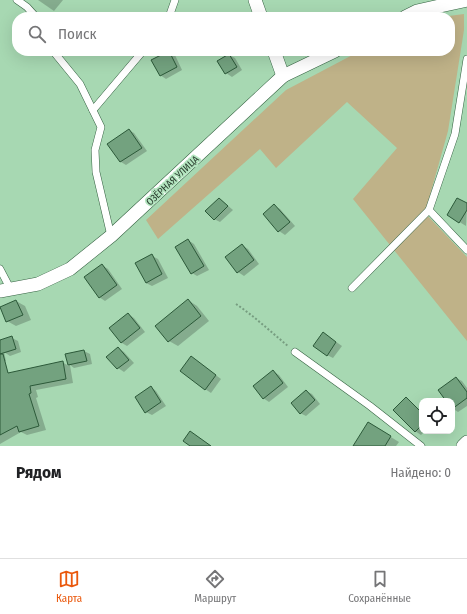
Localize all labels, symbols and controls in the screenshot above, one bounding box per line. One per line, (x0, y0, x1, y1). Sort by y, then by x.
search box (12, 12, 455, 56)
icon: search (26, 23, 48, 45)
text: Поиск (58, 25, 96, 43)
street label: ОЗЁРНАЯ УЛИЦА (143, 152, 202, 208)
map controls (419, 398, 455, 434)
button: locate (419, 398, 455, 434)
text: Рядом (16, 462, 61, 483)
text: Найдено: 0 (390, 465, 451, 480)
tab: Карта (56, 568, 82, 605)
tab: Маршрут (194, 568, 236, 605)
tab: Сохранённые (348, 568, 411, 605)

